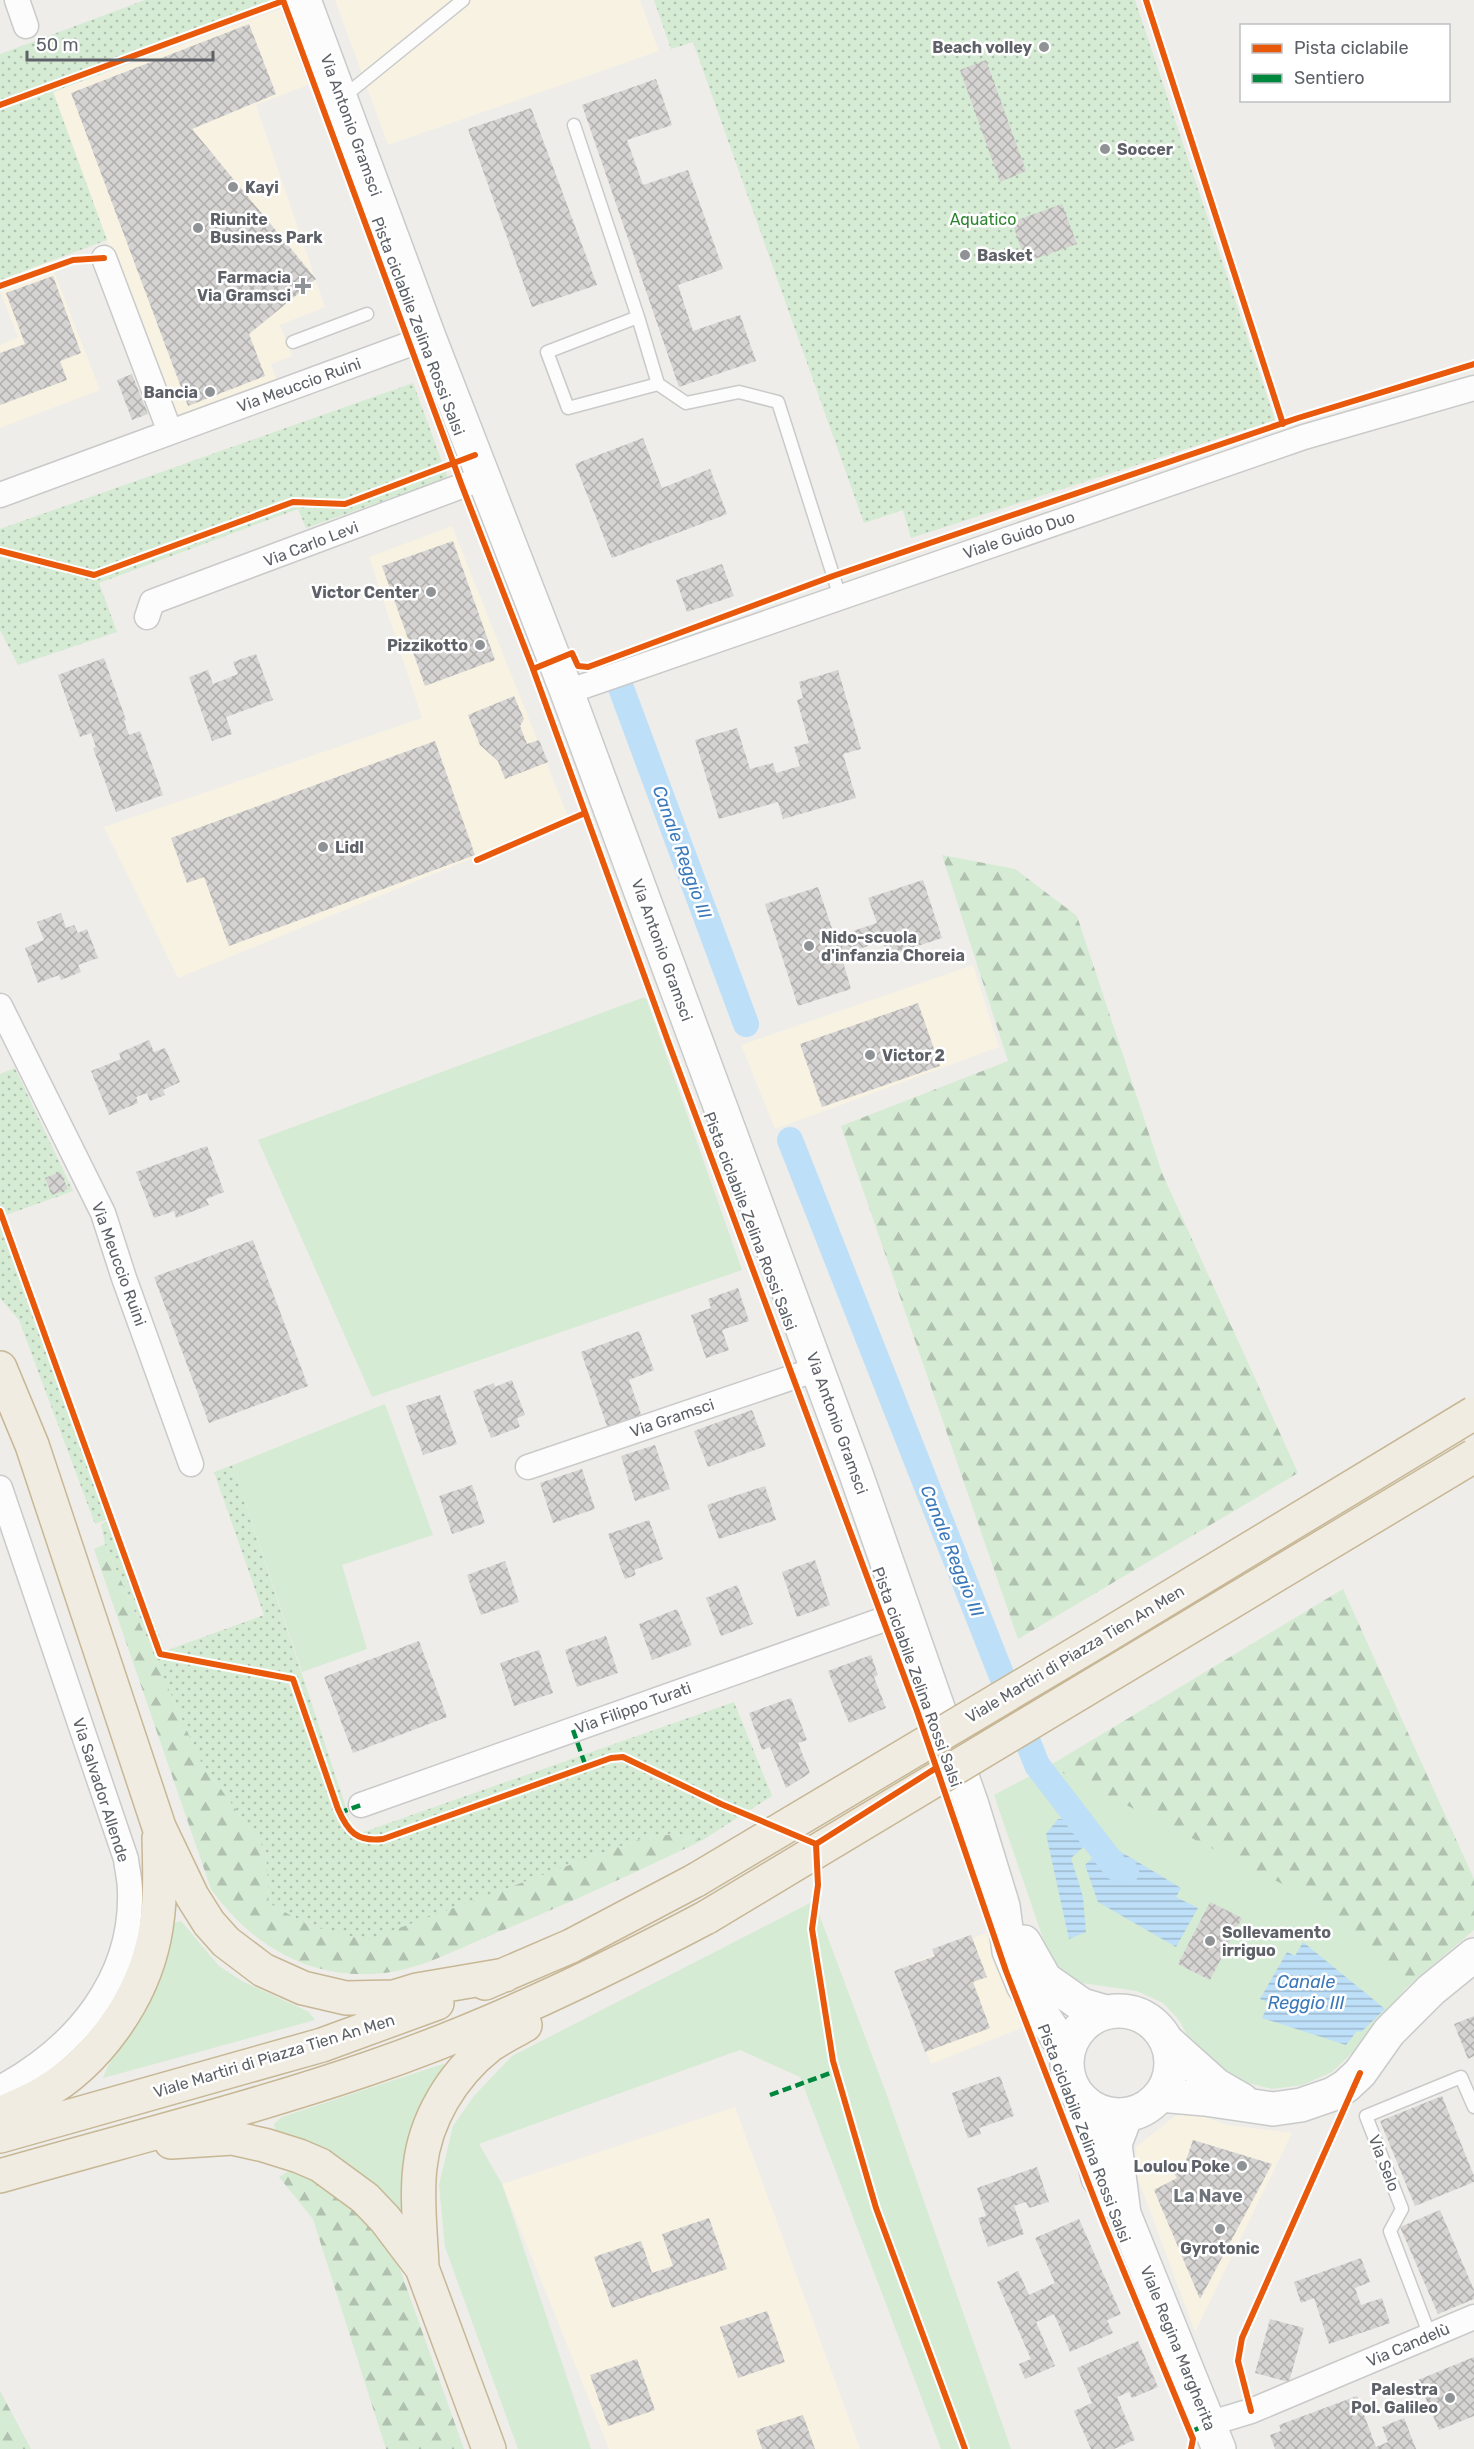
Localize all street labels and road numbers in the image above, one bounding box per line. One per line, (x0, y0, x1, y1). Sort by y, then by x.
street label: Via Antonio Gramsci (316, 51, 386, 199)
street label: Pista ciclabile Zelina Rossi Salsi (367, 214, 469, 438)
street label: Via Meuccio Ruini (234, 354, 364, 416)
street label: Viale Guido Duo (961, 507, 1077, 563)
street label: Via Carlo Levi (261, 517, 361, 571)
street label: Via Antonio Gramsci (627, 876, 697, 1024)
street label: Pista ciclabile Zelina Rossi Salsi (699, 1109, 801, 1333)
street label: Via Meuccio Ruini (88, 1199, 150, 1329)
street label: Via Antonio Gramsci (802, 1349, 872, 1497)
street label: Via Gramsci (627, 1395, 717, 1441)
street label: Pista ciclabile Zelina Rossi Salsi (868, 1564, 966, 1790)
street label: Viale Martiri di Piazza Tien An Men (962, 1581, 1188, 1727)
street label: Via Filippo Turati (572, 1678, 694, 1738)
street label: Via Salvador Allende (69, 1715, 133, 1865)
street label: Viale Martiri di Piazza Tien An Men (151, 2010, 397, 2102)
street label: Pista ciclabile Zelina Rossi Salsi (1033, 2021, 1135, 2245)
street label: Via Selo (1365, 2132, 1403, 2194)
street label: Viale Regina Margherita (1136, 2263, 1220, 2433)
street label: Via Candelù (1364, 2319, 1452, 2371)

